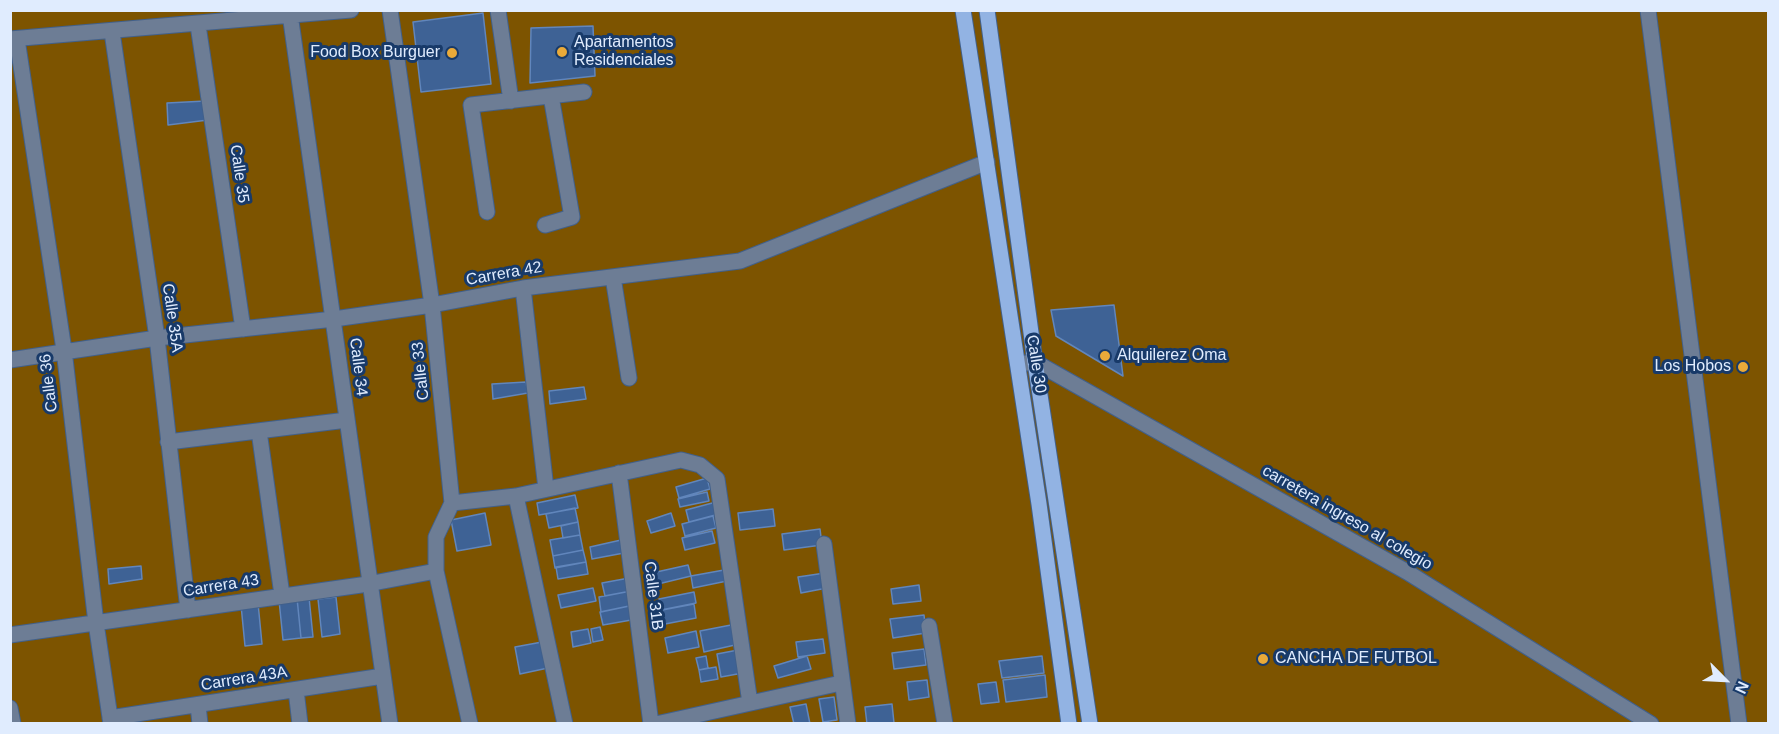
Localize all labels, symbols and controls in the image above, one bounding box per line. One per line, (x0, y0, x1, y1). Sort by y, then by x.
place label: Apartamentos Residenciales (574, 33, 674, 71)
place label: Food Box Burguer (310, 43, 440, 63)
marker: Apartamentos Residenciales (555, 45, 569, 59)
marker: Food Box Burguer (445, 46, 459, 60)
street label: Calle 35 (225, 144, 253, 204)
street label: Carrera 42 (465, 258, 543, 290)
street label: Calle 35A (158, 282, 186, 354)
street label: Calle 30 (1022, 334, 1050, 394)
street label: Calle 34 (345, 337, 371, 397)
street label: Calle 33 (408, 341, 434, 401)
place label: Alquilerez Oma (1117, 346, 1226, 366)
marker: Alquilerez Oma (1098, 349, 1112, 363)
street label: Calle 36 (36, 353, 62, 413)
place label: Los Hobos (1655, 357, 1731, 377)
marker: Los Hobos (1736, 360, 1750, 374)
street label: carretera ingreso al colegio (1259, 461, 1435, 575)
street label: Calle 31B (639, 560, 667, 632)
street label: Carrera 43 (182, 571, 260, 601)
place label: CANCHA DE FUTBOL (1275, 649, 1437, 669)
north arrow (1695, 650, 1755, 710)
marker: CANCHA DE FUTBOL (1256, 652, 1270, 666)
street label: Carrera 43A (199, 663, 289, 695)
text: N (1732, 679, 1752, 696)

